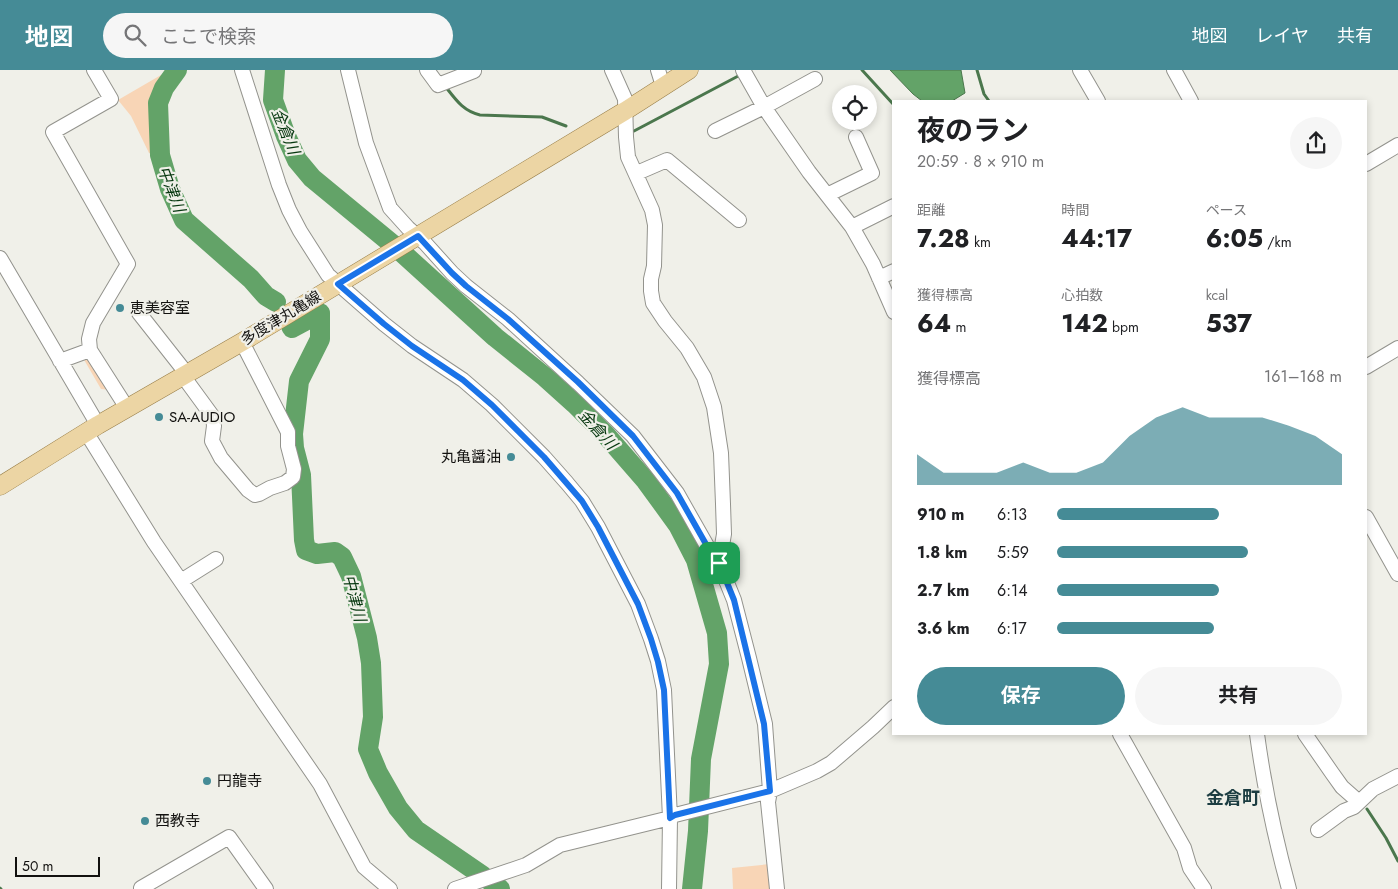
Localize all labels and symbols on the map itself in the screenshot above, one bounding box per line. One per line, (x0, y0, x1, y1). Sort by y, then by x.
water label: 金倉川 (266, 105, 306, 160)
water label: 中津川 (152, 163, 192, 218)
street label: 多度津丸亀線 (237, 285, 325, 351)
place label: 恵美容室 (130, 297, 190, 319)
marker: 恵美容室 (114, 302, 126, 314)
water label: 金倉川 (573, 404, 624, 456)
place label: SA-AUDIO (169, 406, 235, 428)
marker: SA-AUDIO (153, 411, 165, 423)
place label: 丸亀醤油 (441, 446, 501, 468)
marker: 丸亀醤油 (505, 451, 517, 463)
pin (698, 542, 740, 584)
water label: 中津川 (337, 572, 372, 626)
place label: 円龍寺 (217, 770, 262, 792)
marker: 円龍寺 (201, 775, 213, 787)
district label: 金倉町 (1206, 785, 1260, 811)
place label: 西教寺 (155, 810, 200, 832)
marker: 西教寺 (139, 815, 151, 827)
scale bar (15, 854, 100, 877)

